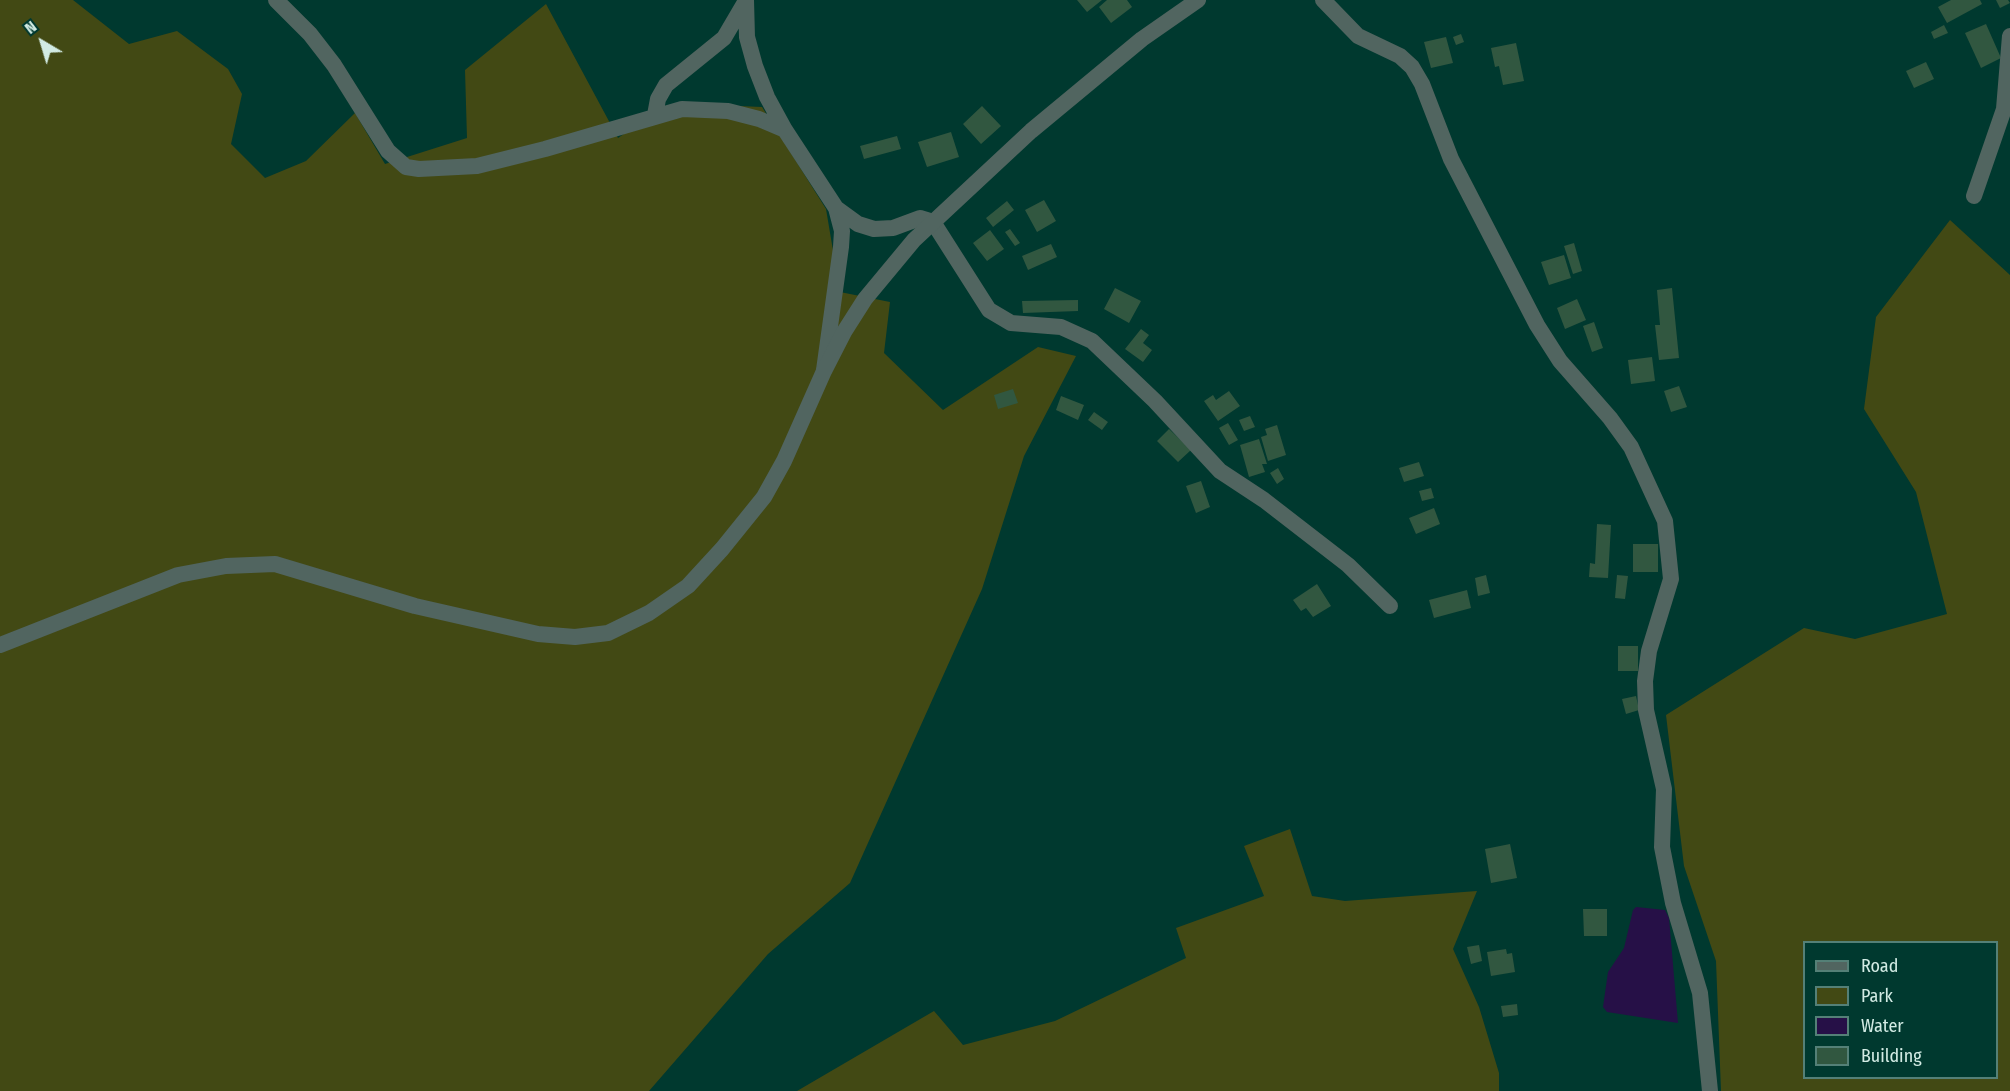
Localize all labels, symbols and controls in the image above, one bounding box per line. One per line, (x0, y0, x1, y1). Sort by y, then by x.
north arrow (12, 12, 72, 72)
text: N (21, 17, 40, 38)
legend (1803, 941, 1998, 1079)
text: Road (1861, 955, 1898, 977)
text: Park (1861, 985, 1893, 1007)
text: Water (1861, 1015, 1904, 1037)
text: Building (1861, 1045, 1922, 1067)

